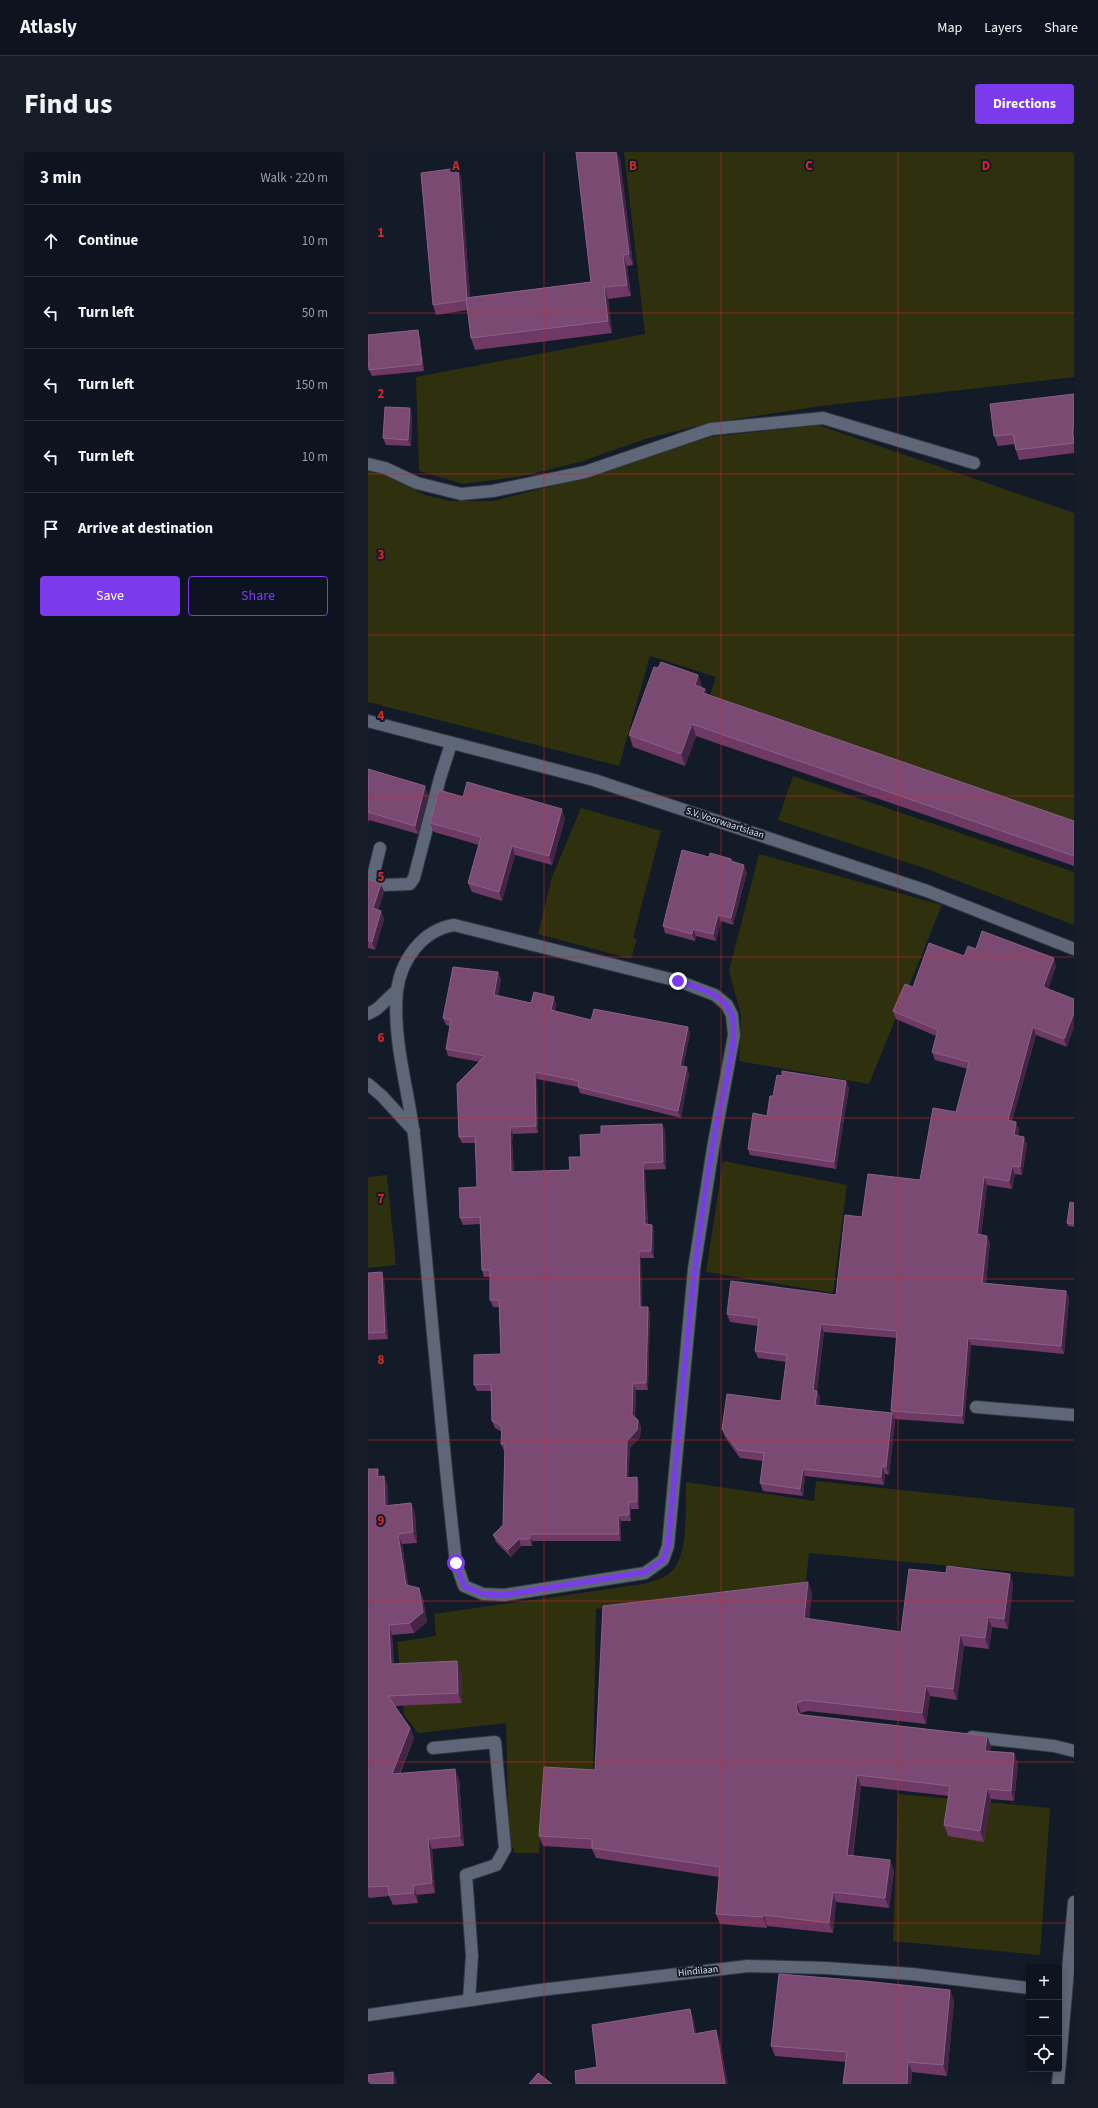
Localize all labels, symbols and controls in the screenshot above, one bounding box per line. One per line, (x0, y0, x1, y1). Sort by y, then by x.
text: Atlasly (20, 14, 77, 41)
text: Map (937, 18, 962, 38)
text: Layers (984, 18, 1022, 38)
text: Share (1044, 18, 1078, 38)
text: Find us (24, 84, 112, 124)
button: Directions (975, 84, 1074, 124)
text: A (451, 157, 460, 175)
text: B (629, 157, 637, 175)
text: C (805, 157, 813, 175)
text: D (982, 157, 990, 175)
text: 3 min (40, 166, 81, 190)
text: Walk · 220 m (260, 169, 328, 187)
text: 1 (378, 224, 385, 242)
icon: ahead (40, 230, 62, 252)
text: Continue (78, 230, 138, 251)
text: 10 m (302, 232, 328, 250)
icon: left (40, 302, 62, 324)
text: Turn left (78, 302, 134, 323)
text: 50 m (302, 304, 328, 322)
icon: left (40, 374, 62, 396)
text: Turn left (78, 374, 134, 395)
text: 150 m (295, 376, 328, 394)
text: 2 (378, 385, 385, 403)
icon: left (40, 446, 62, 468)
text: Turn left (78, 446, 134, 467)
text: 10 m (302, 448, 328, 466)
icon: arrive (40, 518, 62, 540)
text: Arrive at destination (78, 518, 213, 539)
text: 3 (378, 546, 385, 564)
button: Save (40, 576, 180, 616)
button: Share (188, 576, 328, 616)
text: 4 (378, 707, 385, 725)
street label: S.V. Voorwaartslaan (684, 804, 766, 842)
text: 5 (378, 868, 385, 886)
route end (669, 972, 687, 990)
text: 6 (378, 1029, 385, 1047)
text: 7 (378, 1190, 385, 1208)
text: 8 (378, 1351, 385, 1369)
text: 9 (378, 1512, 385, 1530)
route start (447, 1554, 465, 1572)
street label: Hindilaan (677, 1962, 719, 1980)
map controls (1026, 1964, 1062, 2072)
button: + (1026, 1964, 1062, 2000)
button: − (1026, 2000, 1062, 2036)
button: locate (1026, 2036, 1062, 2072)

